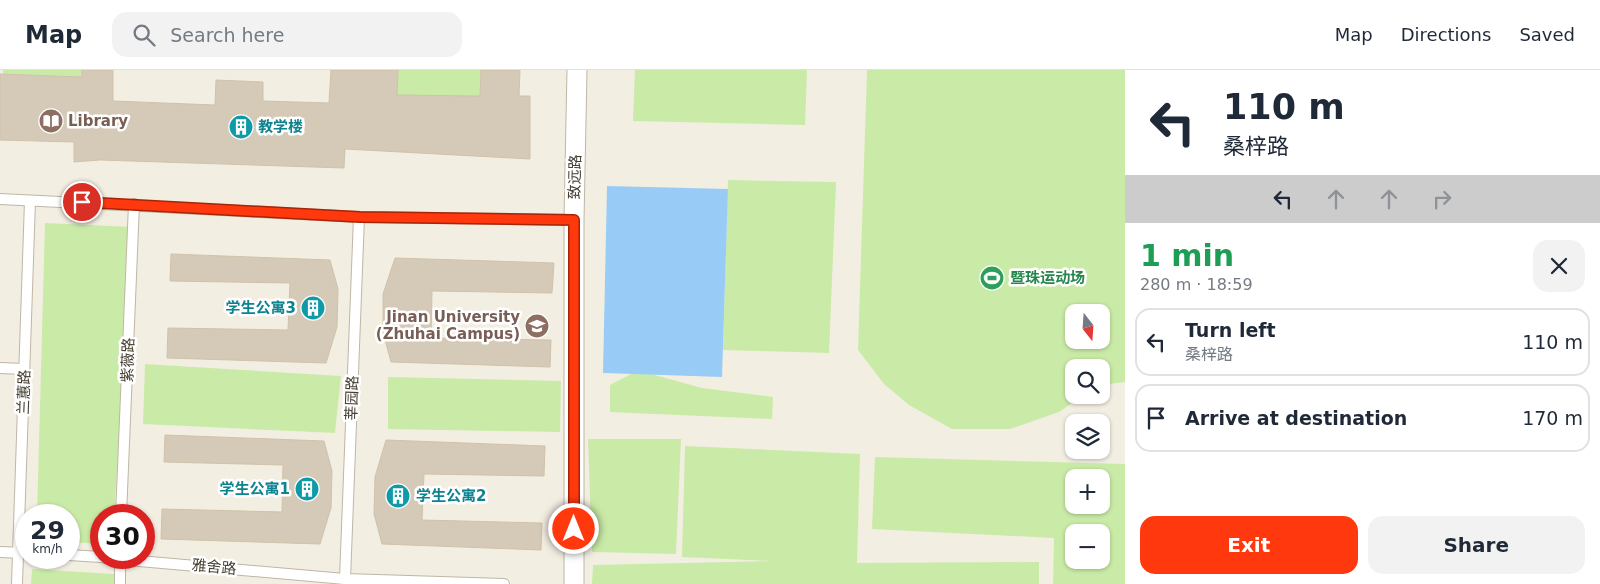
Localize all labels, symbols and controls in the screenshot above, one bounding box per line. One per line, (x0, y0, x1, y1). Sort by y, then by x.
search box (112, 12, 462, 57)
text: Map (25, 21, 82, 49)
icon: search (130, 21, 158, 49)
text: Search here (170, 24, 284, 46)
text: Map (1335, 24, 1373, 45)
text: Directions (1401, 24, 1491, 45)
text: Saved (1519, 24, 1575, 45)
text: 110 m (1223, 87, 1345, 127)
icon: left (1140, 90, 1205, 155)
library icon: Library (38, 108, 64, 134)
place label: Library (68, 112, 128, 130)
building icon: 教学楼 (228, 114, 254, 140)
place label: 教学楼 (258, 118, 303, 136)
text: 桑梓路 (1223, 134, 1289, 159)
street label: 致远路 (566, 154, 584, 200)
pin (61, 181, 103, 223)
icon: left (1269, 185, 1297, 213)
icon: ahead (1322, 185, 1350, 213)
icon: ahead (1375, 185, 1403, 213)
icon: right (1428, 185, 1456, 213)
icon: arrive (68, 188, 96, 216)
text: 1 min (1140, 238, 1234, 273)
button: close (1533, 240, 1585, 292)
sports icon: 暨珠运动场 (979, 265, 1005, 291)
place label: 暨珠运动场 (1010, 269, 1085, 287)
text: 280 m · 18:59 (1140, 275, 1253, 294)
building icon: 学生公寓3 (300, 295, 326, 321)
place label: 学生公寓3 (226, 299, 296, 317)
north arrow (1065, 304, 1110, 349)
map controls (1065, 304, 1110, 569)
place label: Jinan University (Zhuhai Campus) (376, 308, 520, 343)
school or university icon: Jinan University (Zhuhai Campus) (524, 313, 550, 339)
text: Turn left (1185, 319, 1276, 341)
icon: left (1142, 328, 1170, 356)
text: 110 m (1522, 331, 1583, 353)
street label: 紫薇路 (118, 337, 138, 383)
text: 桑梓路 (1185, 345, 1233, 364)
button: search (1065, 359, 1110, 404)
street label: 兰蕙路 (14, 369, 34, 415)
street label: 莘园路 (342, 375, 362, 421)
icon: arrive (1142, 404, 1170, 432)
text: Arrive at destination (1185, 407, 1407, 429)
text: 170 m (1522, 407, 1583, 429)
button: layers (1065, 414, 1110, 459)
button: + (1065, 469, 1110, 514)
building icon: 学生公寓1 (294, 476, 320, 502)
place label: 学生公寓1 (220, 480, 290, 498)
building icon: 学生公寓2 (385, 483, 411, 509)
place label: 学生公寓2 (416, 487, 486, 505)
position arrow (547, 502, 599, 554)
speed limit sign: 30 (90, 504, 155, 569)
text: 29 (30, 516, 65, 545)
button: Exit (1140, 516, 1358, 574)
button: Share (1368, 516, 1585, 574)
button: − (1065, 524, 1110, 569)
text: km/h (32, 542, 63, 556)
street label: 雅舍路 (191, 556, 237, 578)

